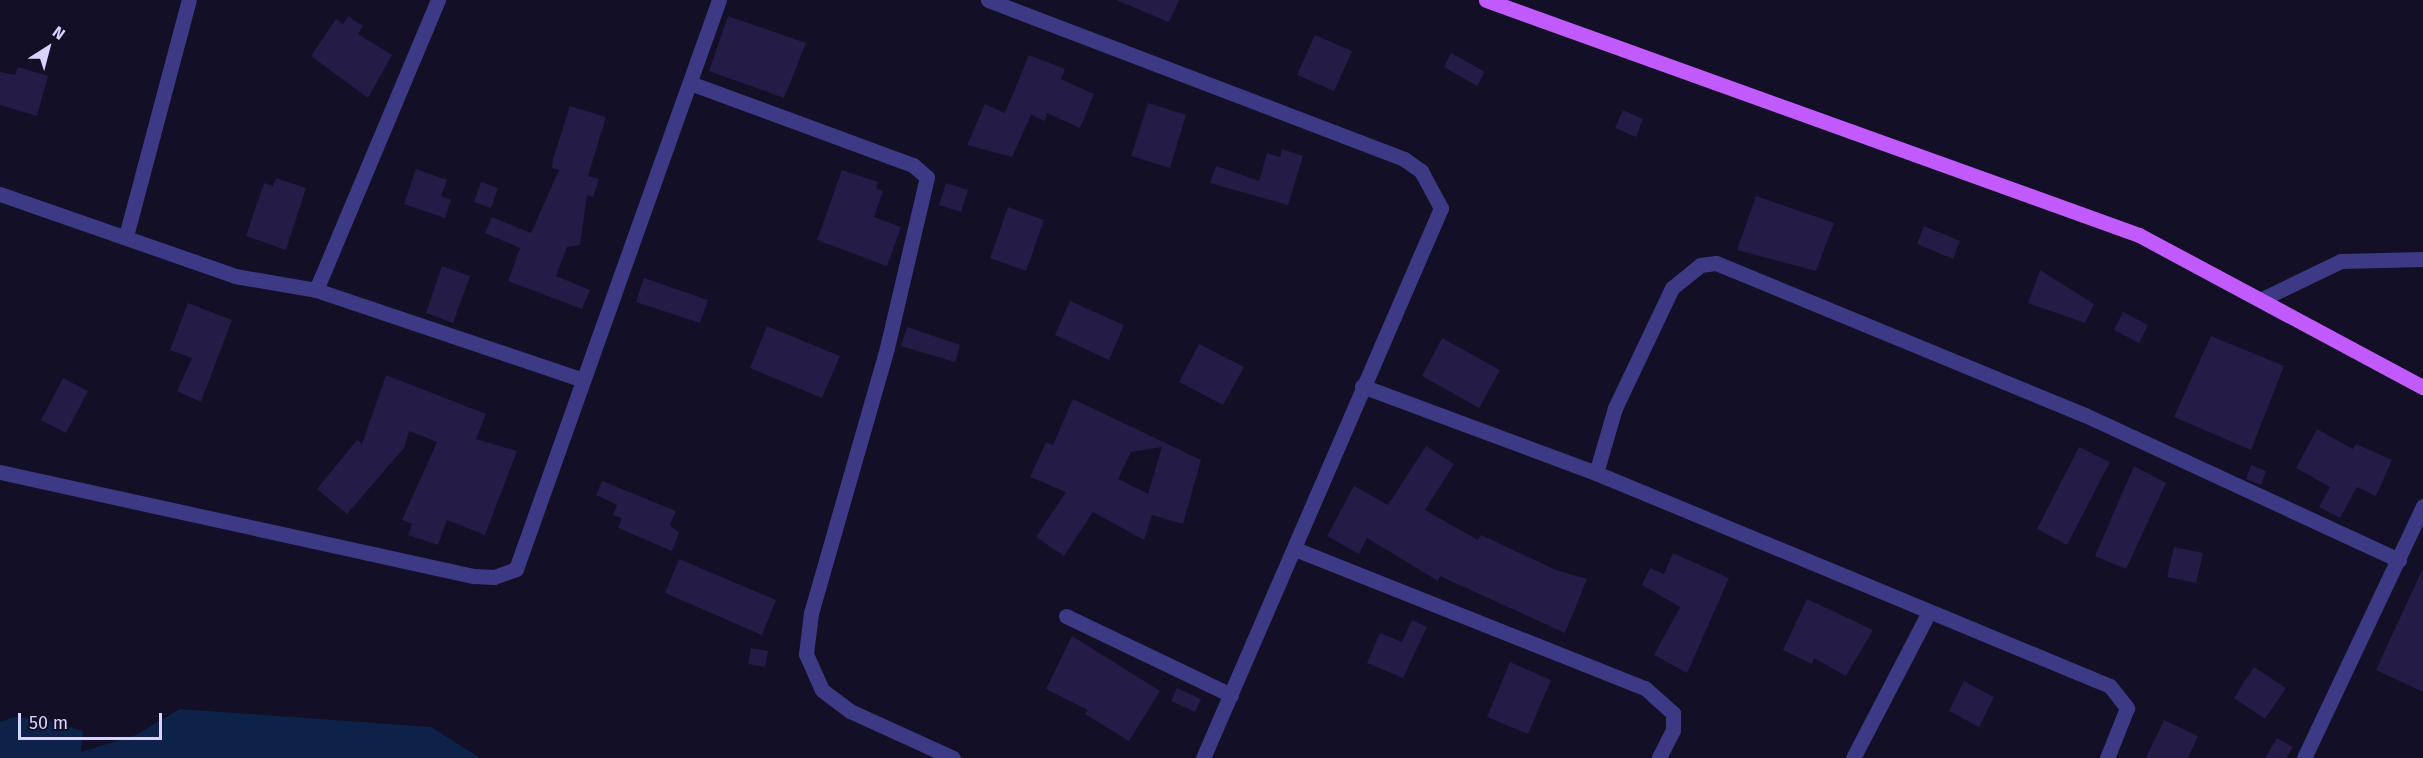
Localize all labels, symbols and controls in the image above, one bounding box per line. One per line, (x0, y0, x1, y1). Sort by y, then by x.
north arrow (18, 18, 78, 78)
text: N (49, 22, 69, 44)
scale bar (21, 701, 165, 739)
text: 50 m (29, 712, 68, 734)

